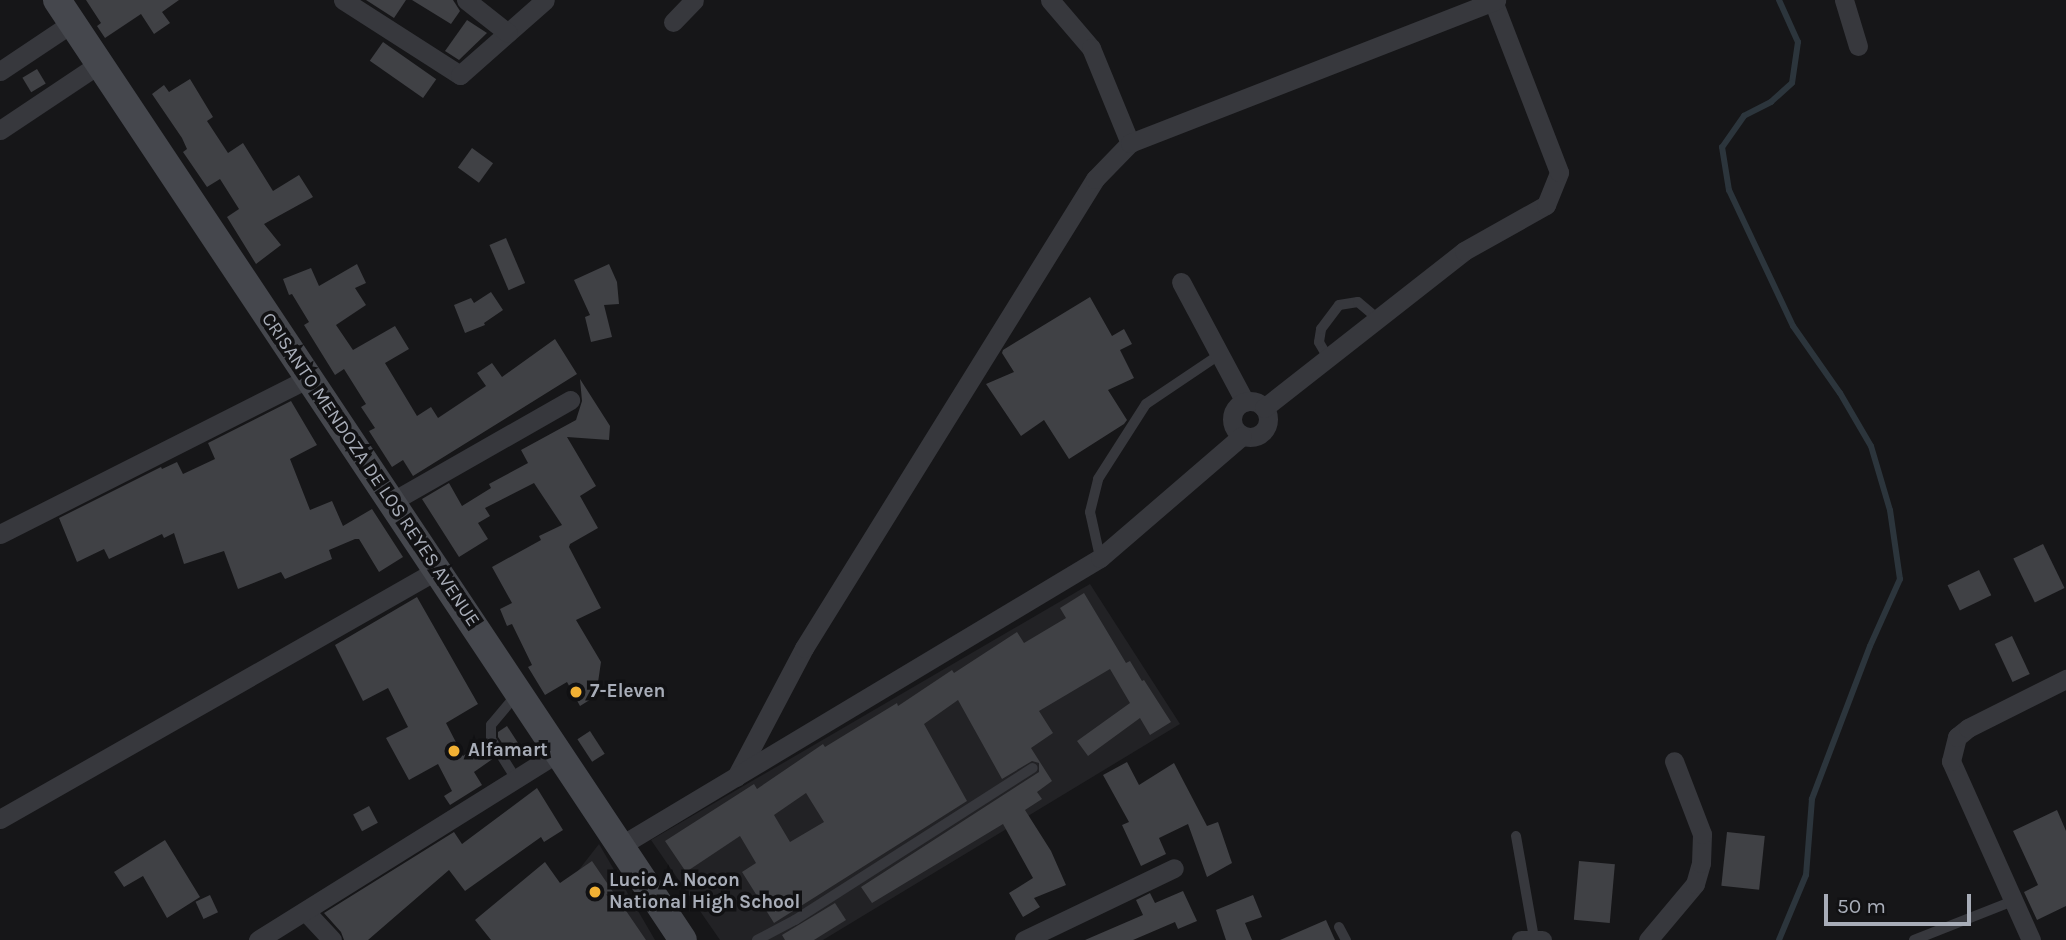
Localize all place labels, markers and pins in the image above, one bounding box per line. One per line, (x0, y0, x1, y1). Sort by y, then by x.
place label: 7-Eleven (590, 681, 665, 703)
marker: 7-Eleven (568, 684, 584, 700)
place label: Alfamart (468, 740, 548, 762)
marker: Alfamart (446, 743, 462, 759)
place label: Lucio A. Nocon National High School (609, 870, 800, 914)
marker: Lucio A. Nocon National High School (587, 884, 603, 900)

